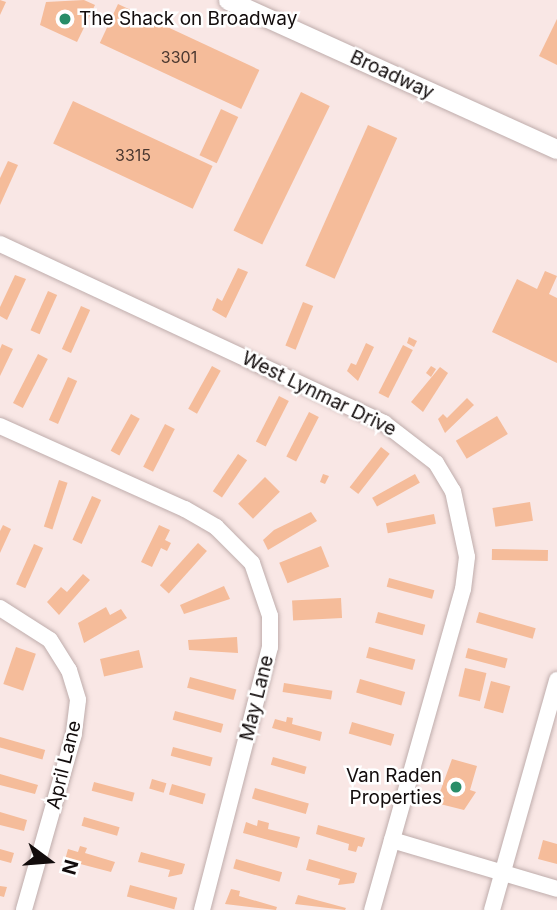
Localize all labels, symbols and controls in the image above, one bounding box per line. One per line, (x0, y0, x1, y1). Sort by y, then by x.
place label: The Shack on Broadway (79, 8, 297, 30)
marker: The Shack on Broadway (57, 11, 73, 27)
street label: Broadway (347, 46, 437, 104)
house number: 3301 (161, 47, 197, 67)
house number: 3315 (115, 145, 151, 165)
street label: West Lynmar Drive (238, 347, 400, 441)
street label: May Lane (235, 653, 279, 743)
street label: April Lane (42, 718, 86, 812)
place label: Van Raden Properties (346, 765, 442, 809)
marker: Van Raden Properties (448, 779, 464, 795)
north arrow (14, 826, 84, 896)
text: N (57, 857, 83, 877)

